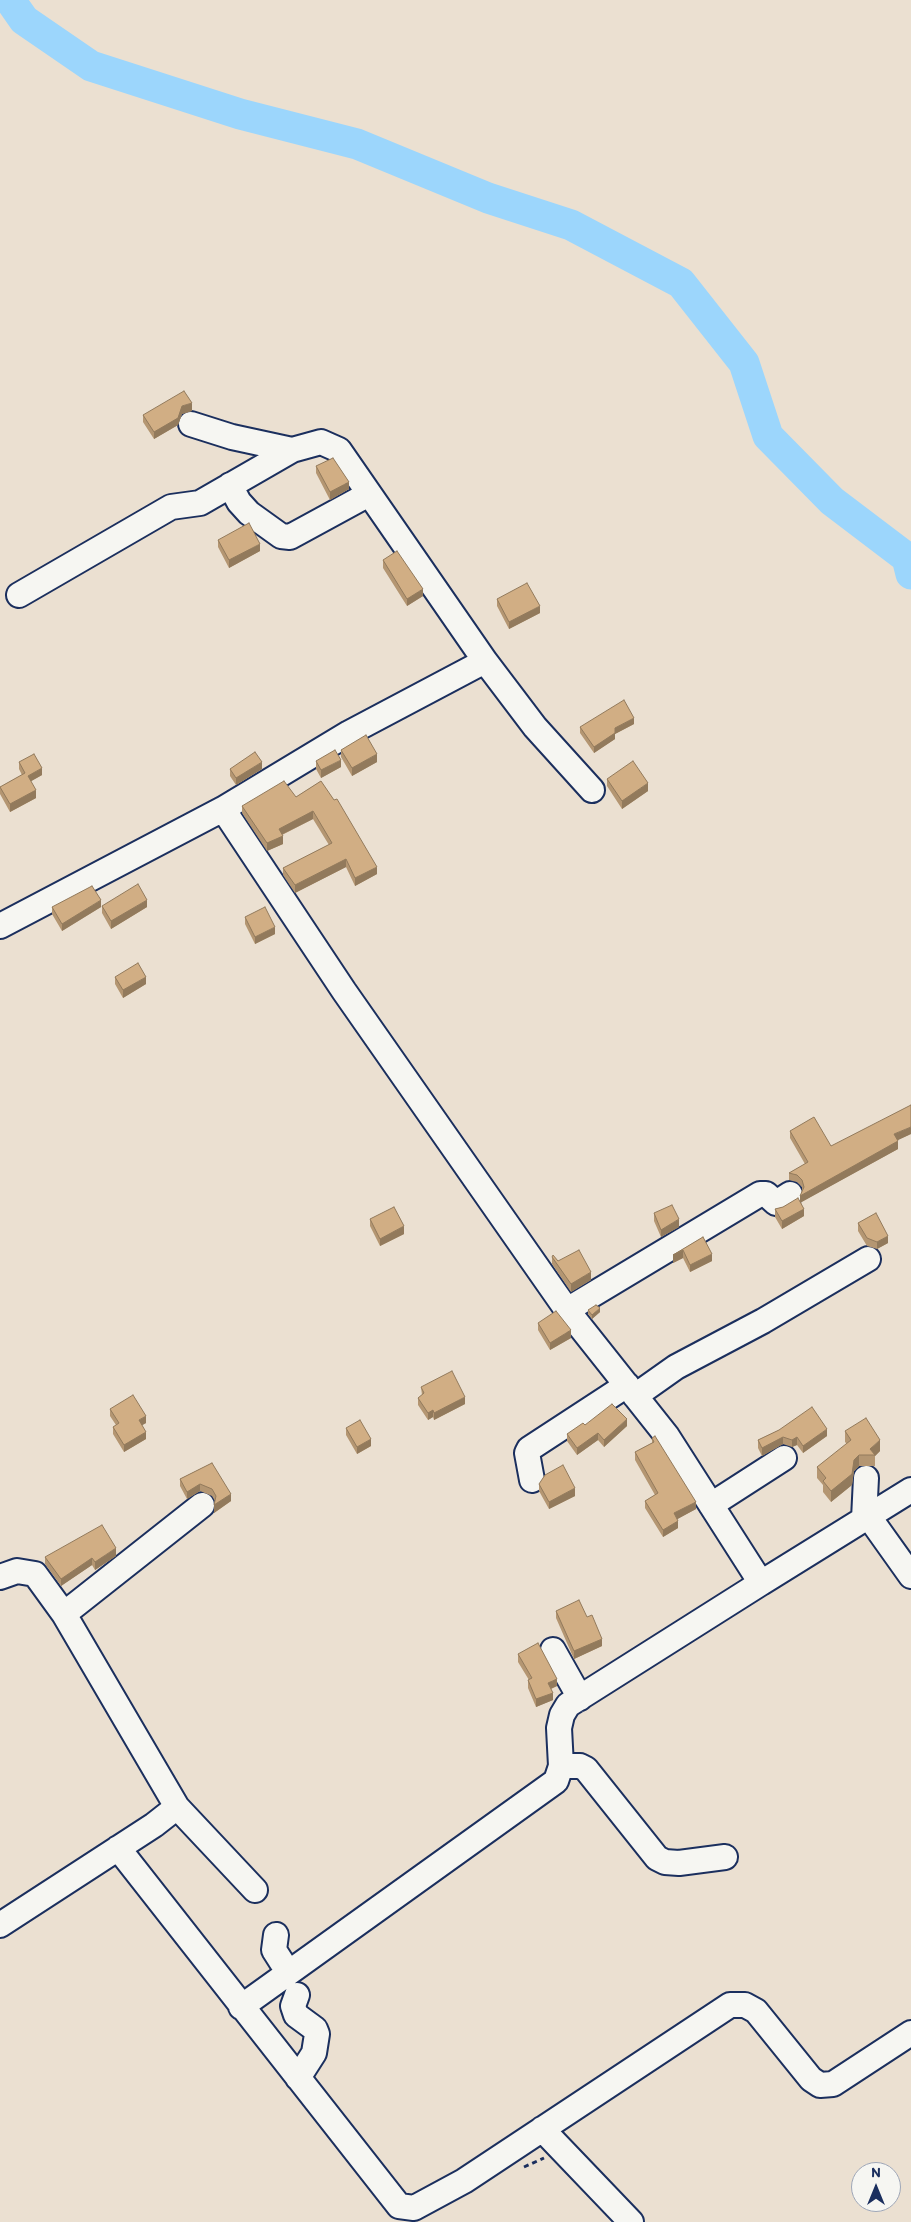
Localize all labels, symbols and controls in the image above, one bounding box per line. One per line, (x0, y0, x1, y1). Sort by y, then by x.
north arrow (851, 2162, 901, 2212)
text: N (871, 2164, 881, 2181)

